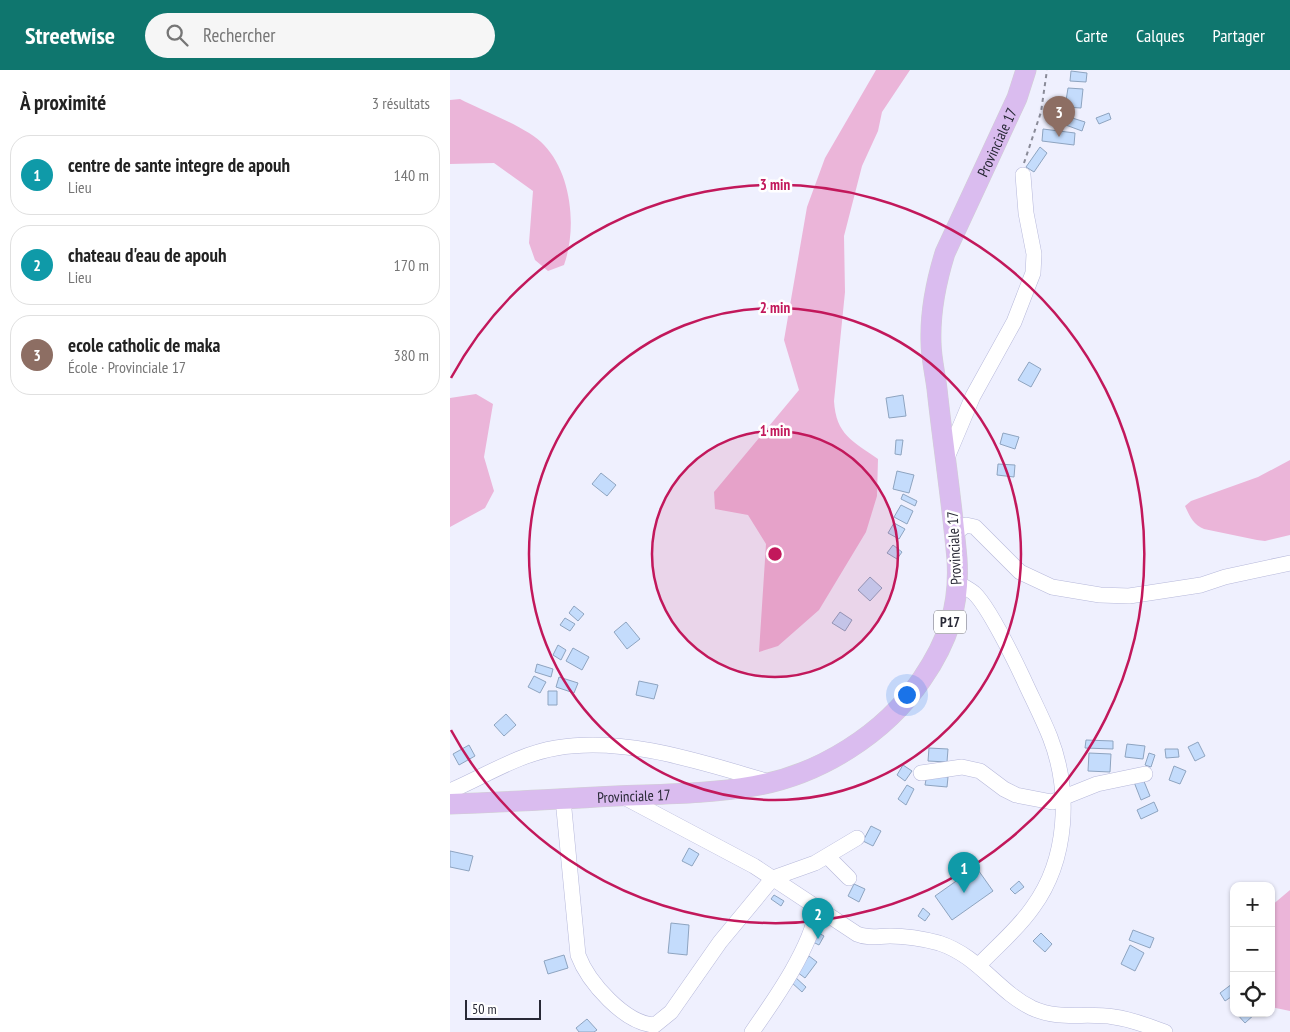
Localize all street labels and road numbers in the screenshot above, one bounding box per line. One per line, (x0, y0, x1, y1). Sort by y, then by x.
street label: Provinciale 17 (972, 105, 1021, 179)
street label: Provinciale 17 (943, 511, 965, 585)
road number: P17 (934, 610, 966, 634)
street label: Provinciale 17 (597, 784, 671, 807)

